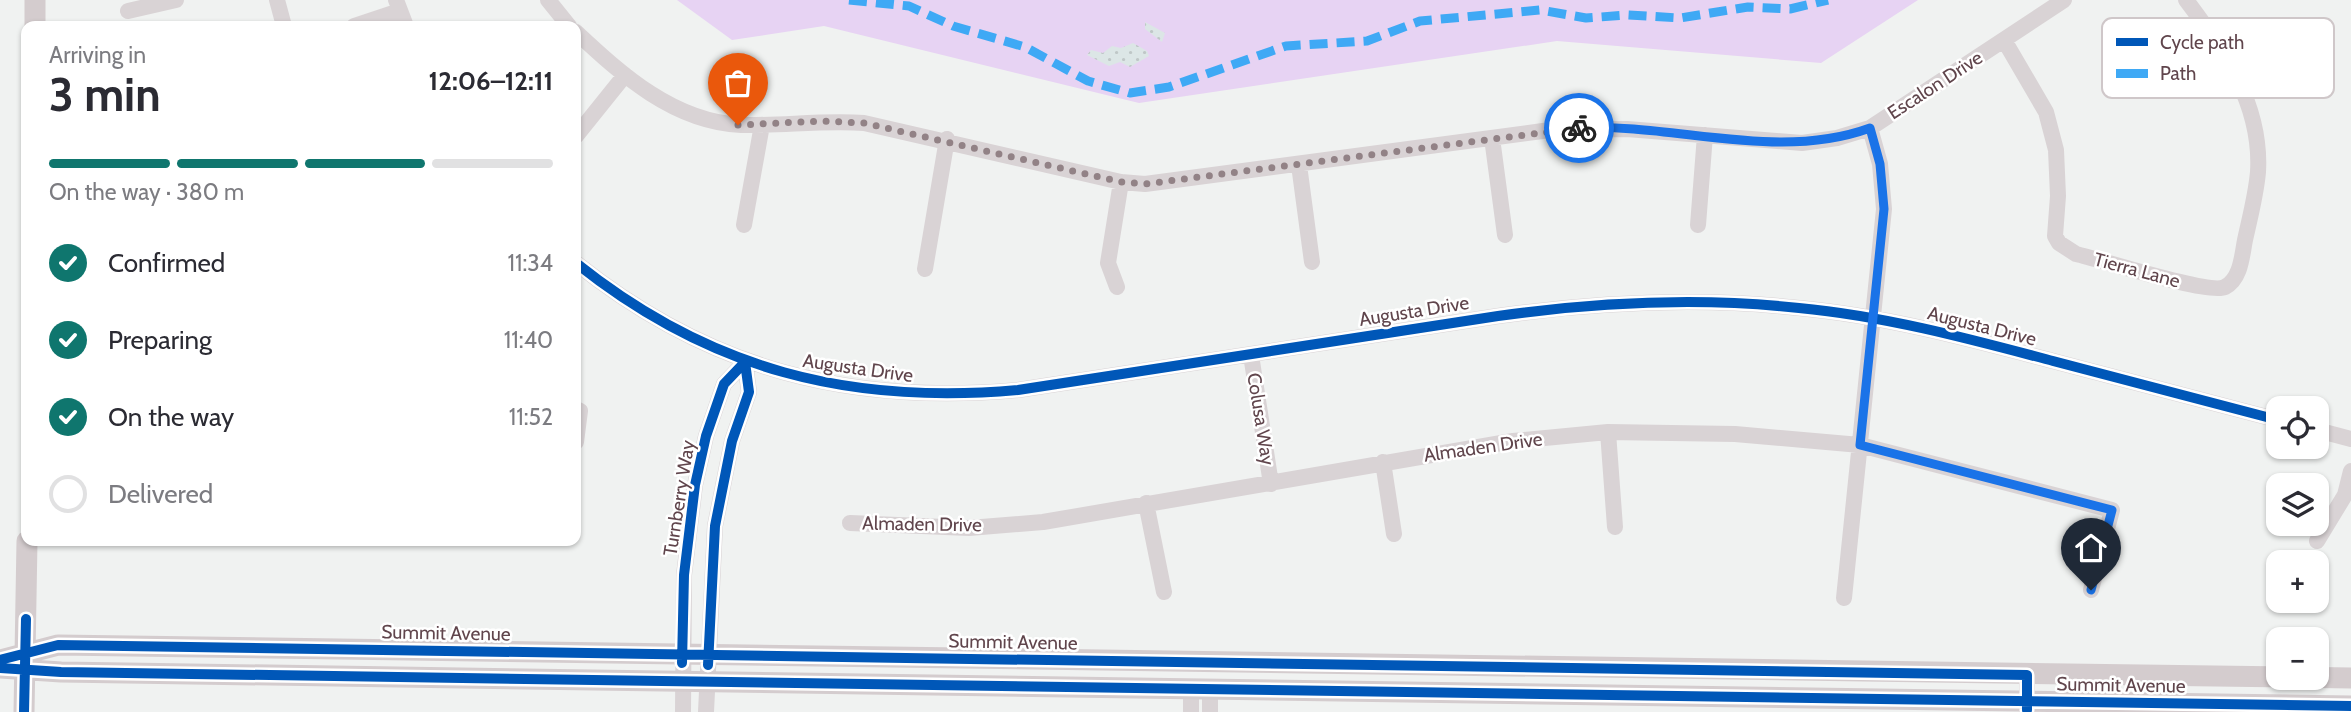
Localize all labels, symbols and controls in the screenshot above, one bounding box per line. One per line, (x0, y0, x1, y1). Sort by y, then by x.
legend (2102, 18, 2334, 98)
text: Cycle path (2160, 31, 2244, 54)
text: Arriving in (49, 41, 146, 69)
street label: Escalon Drive (1883, 46, 1987, 124)
pin (708, 53, 768, 125)
text: Path (2160, 62, 2196, 85)
icon: bag (719, 64, 757, 102)
text: 12:06–12:11 (429, 65, 553, 97)
text: 3 min (49, 67, 161, 123)
courier (1544, 93, 1614, 163)
icon: bike (1560, 109, 1598, 147)
text: On the way · 380 m (49, 178, 244, 206)
icon: check (49, 244, 87, 282)
text: Confirmed (108, 247, 225, 279)
street label: Tierra Lane (2092, 248, 2183, 293)
text: 11:34 (507, 249, 553, 277)
street label: Augusta Drive (1357, 291, 1471, 331)
street label: Augusta Drive (1925, 301, 2039, 351)
icon: check (49, 321, 87, 359)
text: Preparing (108, 324, 212, 356)
text: 11:40 (504, 326, 553, 354)
street label: Augusta Drive (801, 349, 915, 387)
street label: Colusa Way (1242, 371, 1280, 467)
map controls (2266, 396, 2329, 690)
button: locate (2266, 396, 2329, 459)
icon: check (49, 398, 87, 436)
text: On the way (108, 401, 234, 433)
text: 11:52 (509, 403, 553, 431)
street label: Almaden Drive (1422, 427, 1544, 467)
street label: Turnberry Way (659, 438, 700, 557)
button: layers (2266, 473, 2329, 536)
text: Delivered (108, 478, 213, 510)
street label: Almaden Drive (862, 511, 982, 537)
pin (2061, 518, 2121, 590)
icon: home (2072, 529, 2110, 567)
button: + (2266, 550, 2329, 613)
street label: Summit Avenue (381, 620, 511, 646)
button: − (2266, 627, 2329, 690)
street label: Summit Avenue (948, 629, 1078, 655)
street label: Summit Avenue (2056, 672, 2186, 698)

